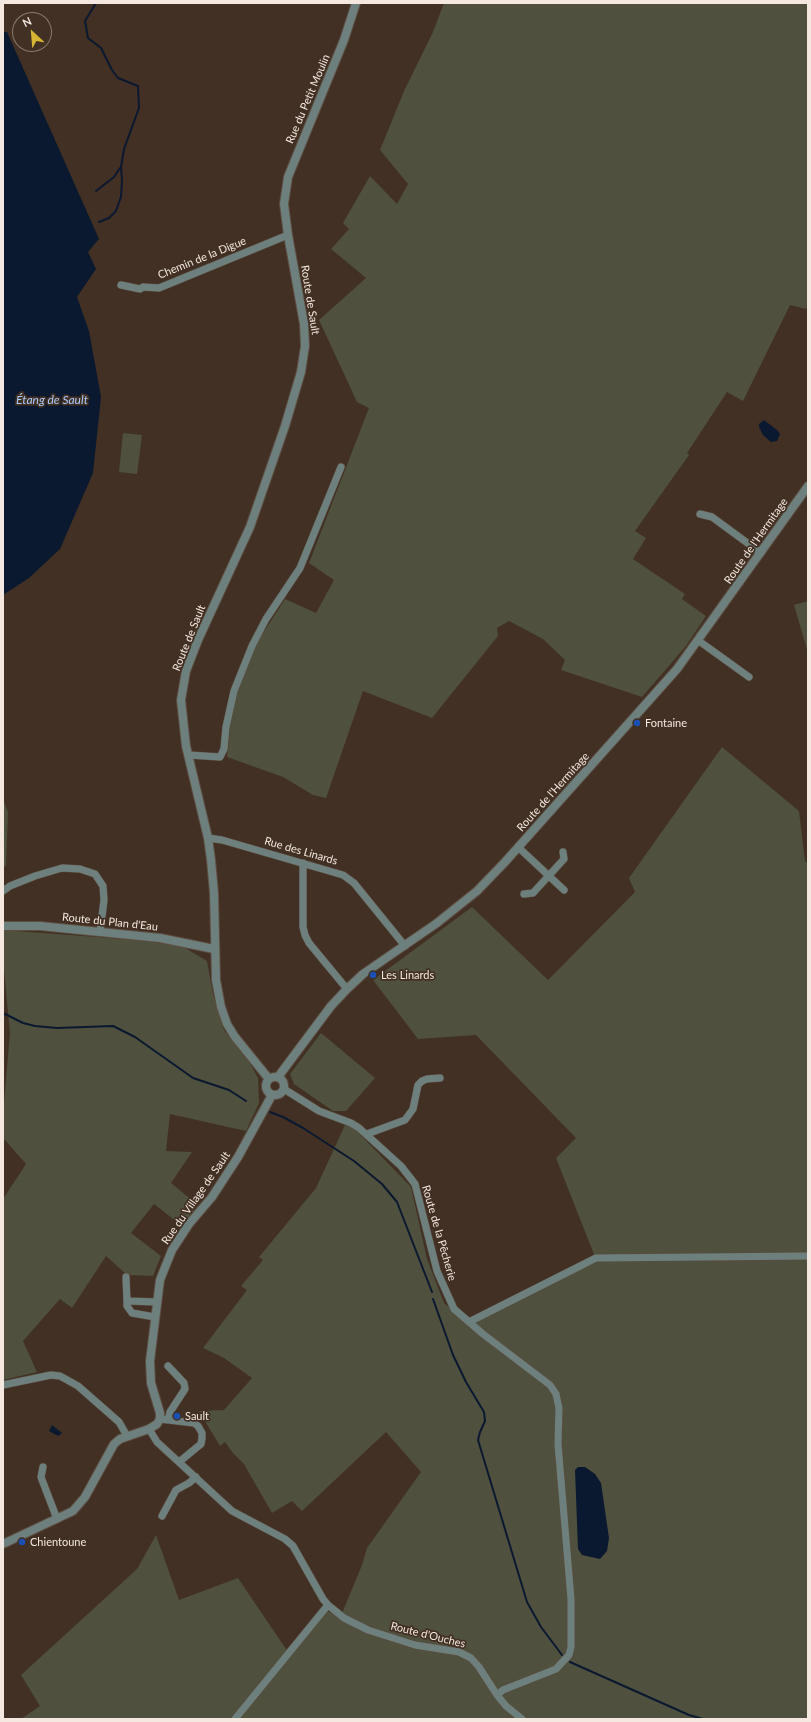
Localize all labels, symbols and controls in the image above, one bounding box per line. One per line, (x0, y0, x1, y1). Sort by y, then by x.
north arrow (12, 12, 52, 52)
text: N (20, 14, 34, 29)
street label: Rue du Petit Moulin (283, 52, 333, 146)
street label: Chemin de la Digue (156, 234, 248, 282)
street label: Route de Sault (298, 264, 322, 336)
water label: Étang de Sault (16, 393, 88, 407)
street label: Route de l'Hermitage (721, 496, 791, 586)
street label: Route de Sault (170, 603, 208, 673)
place label: Fontaine (645, 716, 687, 730)
marker: Fontaine (632, 718, 642, 728)
street label: Route de l'Hermitage (514, 750, 592, 834)
street label: Rue des Linards (263, 834, 339, 868)
street label: Route du Plan d'Eau (61, 910, 159, 934)
place label: Les Linards (381, 968, 434, 982)
marker: Les Linards (368, 970, 378, 980)
street label: Rue du Village de Sault (159, 1149, 233, 1247)
street label: Route de la Pêcherie (419, 1184, 459, 1282)
place label: Sault (185, 1409, 209, 1423)
marker: Sault (172, 1411, 182, 1421)
place label: Chientoune (30, 1535, 86, 1549)
marker: Chientoune (17, 1537, 27, 1547)
street label: Route d'Ouches (389, 1619, 467, 1651)

